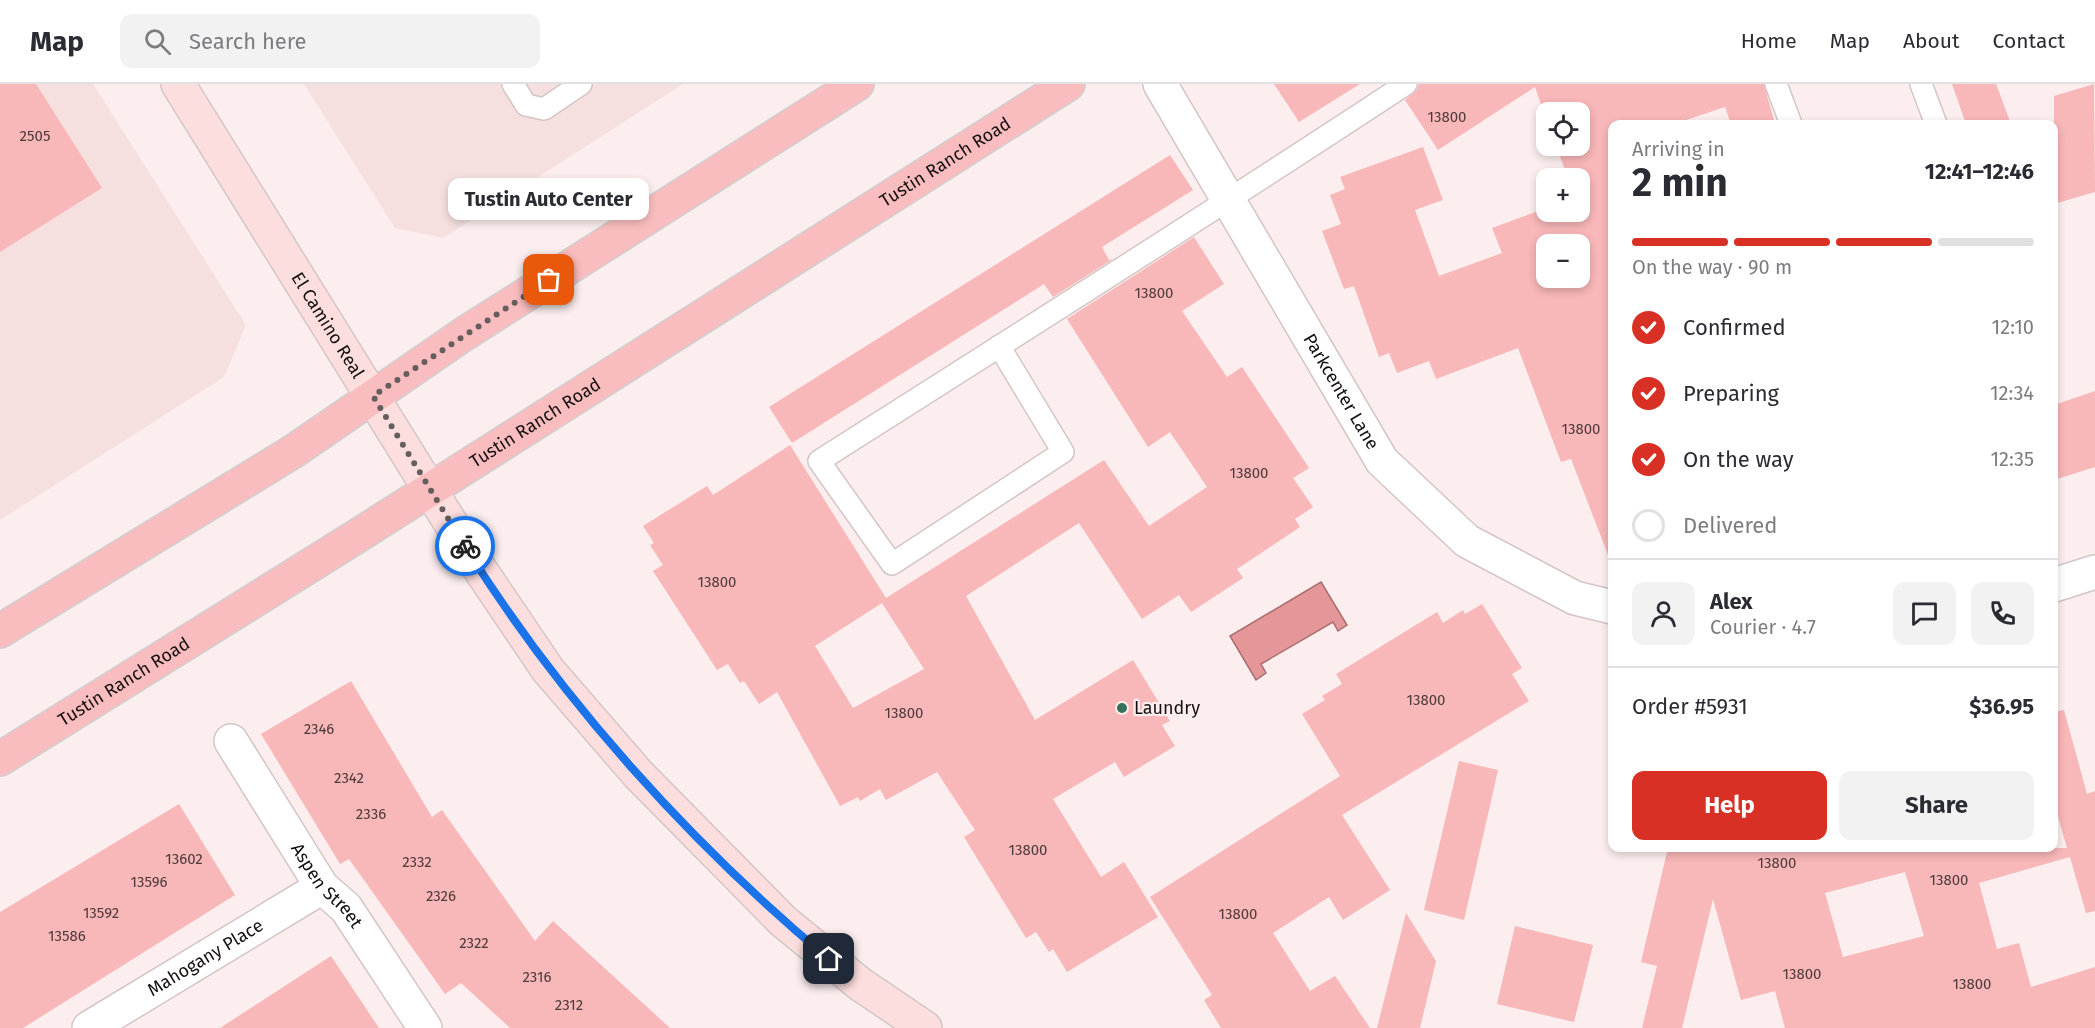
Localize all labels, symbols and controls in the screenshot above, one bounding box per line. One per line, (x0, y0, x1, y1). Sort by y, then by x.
search box (120, 14, 540, 68)
text: Map (30, 25, 84, 58)
icon: search (141, 25, 174, 58)
text: Search here (189, 28, 307, 55)
text: Home (1741, 28, 1797, 54)
text: Map (1830, 28, 1870, 54)
text: About (1903, 28, 1960, 54)
text: Contact (1993, 28, 2065, 54)
map controls (1536, 102, 1590, 288)
button: locate (1536, 102, 1590, 156)
house number: 13800 (1428, 108, 1467, 126)
street label: Tustin Ranch Road (876, 112, 1015, 212)
house number: 2505 (20, 127, 50, 145)
text: Arriving in (1632, 137, 1725, 161)
text: 12:41–12:46 (1925, 158, 2034, 185)
text: 2 min (1632, 160, 1728, 206)
button: + (1536, 168, 1590, 222)
callout: Tustin Auto Center (448, 178, 650, 220)
text: Tustin Auto Center (465, 187, 632, 211)
button: − (1536, 234, 1590, 288)
pin (523, 254, 574, 305)
text: On the way · 90 m (1632, 255, 1792, 279)
icon: bag (532, 263, 565, 296)
street label: El Camino Real (287, 268, 369, 382)
house number: 13800 (1135, 284, 1174, 302)
icon: check (1632, 311, 1665, 344)
text: Confirmed (1683, 314, 1786, 341)
text: 12:10 (1992, 315, 2034, 339)
street label: Parkcenter Lane (1299, 330, 1384, 454)
street label: Tustin Ranch Road (466, 373, 605, 473)
icon: check (1632, 377, 1665, 410)
text: Preparing (1683, 380, 1779, 407)
text: 12:34 (1990, 381, 2034, 405)
house number: 13800 (1562, 420, 1601, 438)
icon: check (1632, 443, 1665, 476)
text: On the way (1683, 446, 1794, 473)
text: 12:35 (1990, 447, 2034, 471)
house number: 13800 (1230, 464, 1269, 482)
text: Delivered (1683, 512, 1778, 539)
courier (435, 516, 495, 576)
icon: bike (449, 530, 482, 563)
house number: 13800 (698, 573, 737, 591)
button: person (1632, 582, 1695, 645)
button: chat (1893, 582, 1956, 645)
button: phone (1971, 582, 2034, 645)
text: Alex (1710, 588, 1753, 615)
text: Courier · 4.7 (1710, 615, 1816, 639)
street label: Tustin Ranch Road (54, 632, 194, 731)
house number: 13800 (1407, 691, 1446, 709)
text: Order #5931 (1632, 693, 1748, 720)
text: $36.95 (1969, 693, 2034, 720)
place label: Laundry (1134, 697, 1200, 719)
marker: Laundry (1115, 701, 1129, 715)
house number: 13800 (885, 704, 924, 722)
house number: 2346 (304, 720, 334, 738)
house number: 2342 (334, 769, 364, 787)
button: Help (1632, 771, 1827, 840)
button: Share (1839, 771, 2034, 840)
house number: 2336 (356, 805, 386, 823)
street label: Aspen Street (286, 839, 367, 933)
house number: 13800 (1009, 841, 1048, 859)
house number: 13602 (165, 850, 203, 868)
house number: 2332 (402, 853, 432, 871)
house number: 13800 (1758, 854, 1797, 872)
house number: 13800 (1930, 871, 1969, 889)
house number: 13596 (130, 873, 168, 891)
house number: 2326 (426, 887, 456, 905)
house number: 13592 (83, 904, 119, 922)
house number: 13800 (1219, 905, 1258, 923)
street label: Mahogany Place (144, 914, 267, 1001)
house number: 13586 (48, 927, 86, 945)
pin (803, 933, 854, 984)
house number: 2322 (459, 934, 489, 952)
icon: home (812, 942, 845, 975)
house number: 13800 (1783, 965, 1822, 983)
house number: 2316 (523, 968, 551, 986)
house number: 13800 (1953, 975, 1992, 993)
house number: 2312 (555, 996, 583, 1014)

